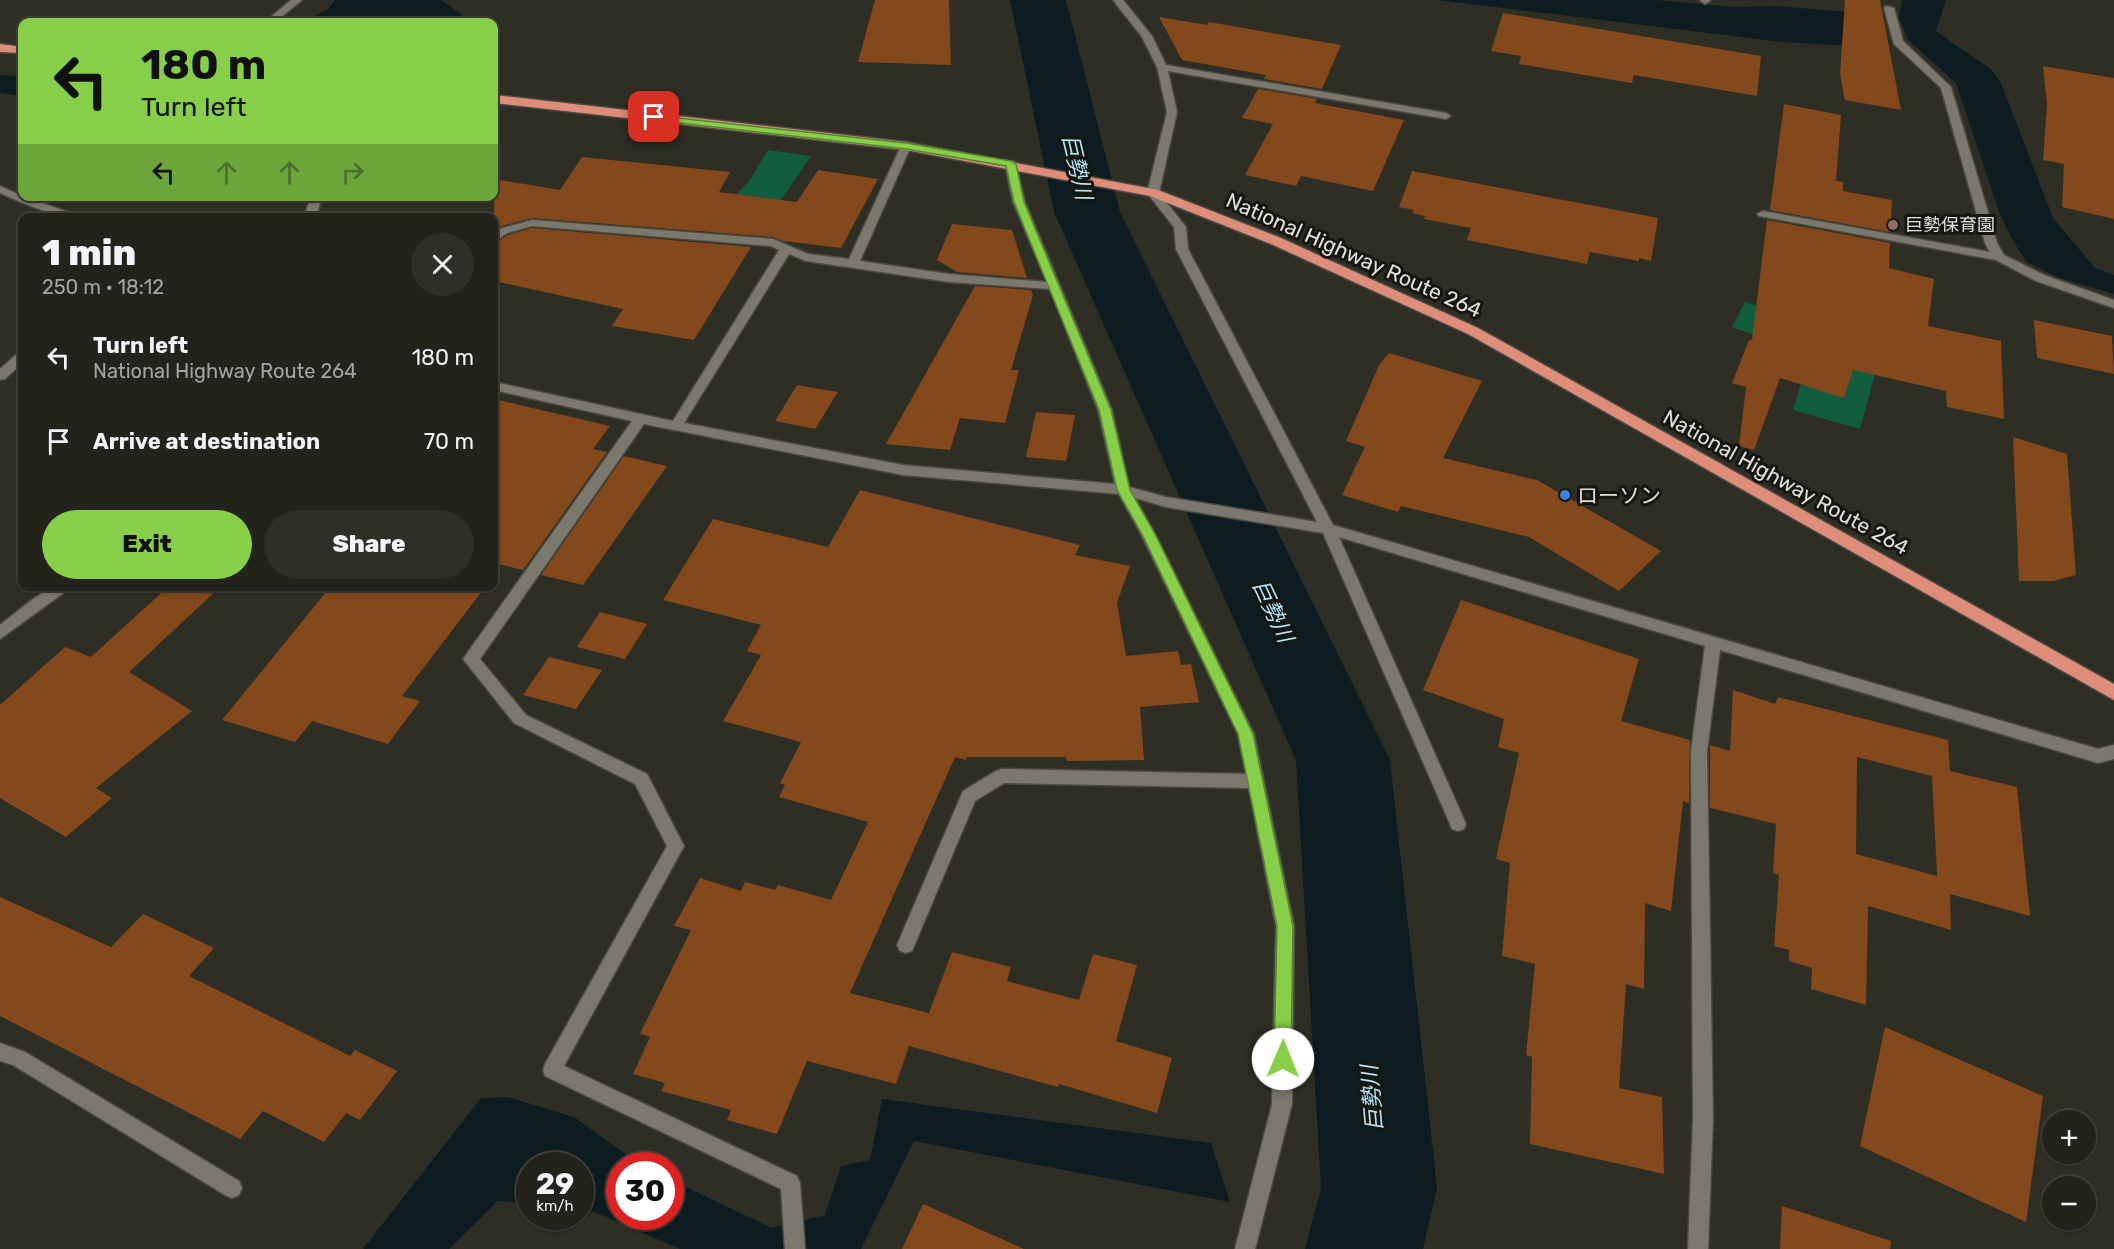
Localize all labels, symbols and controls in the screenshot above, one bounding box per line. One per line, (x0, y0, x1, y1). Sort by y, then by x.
text: 180 m (141, 40, 266, 90)
icon: left (42, 42, 120, 120)
text: Turn left (141, 91, 246, 123)
pin (628, 91, 679, 142)
icon: arrive (637, 100, 670, 133)
water label: 巨勢川 (1056, 132, 1098, 204)
icon: left (147, 156, 180, 189)
icon: ahead (210, 156, 243, 189)
icon: ahead (273, 156, 306, 189)
icon: right (336, 156, 369, 189)
street label: National Highway Route 264 (1222, 187, 1486, 323)
place label: 巨勢保育園 (1905, 214, 1995, 236)
marker: 巨勢保育園 (1886, 218, 1900, 232)
text: 1 min (42, 231, 136, 274)
button: close (411, 233, 474, 296)
text: 250 m · 18:12 (42, 275, 164, 299)
text: Turn left (93, 332, 188, 359)
icon: left (42, 341, 75, 374)
text: 180 m (412, 344, 474, 371)
text: National Highway Route 264 (93, 359, 357, 383)
street label: National Highway Route 264 (1659, 404, 1913, 560)
icon: arrive (42, 425, 75, 458)
text: Arrive at destination (93, 428, 320, 455)
text: 70 m (424, 428, 474, 455)
place label: ローソン (1577, 483, 1661, 508)
marker: ローソン (1558, 488, 1572, 502)
button: Exit (42, 510, 252, 579)
button: Share (264, 510, 474, 579)
water label: 巨勢川 (1247, 575, 1300, 648)
position arrow (1251, 1027, 1315, 1091)
water label: 巨勢川 (1356, 1062, 1388, 1132)
map controls (2042, 1110, 2096, 1230)
button: + (2042, 1110, 2096, 1164)
speed limit sign: 30 (606, 1152, 684, 1230)
text: 29 (536, 1166, 574, 1202)
button: − (2042, 1176, 2096, 1230)
text: km/h (536, 1197, 574, 1215)

